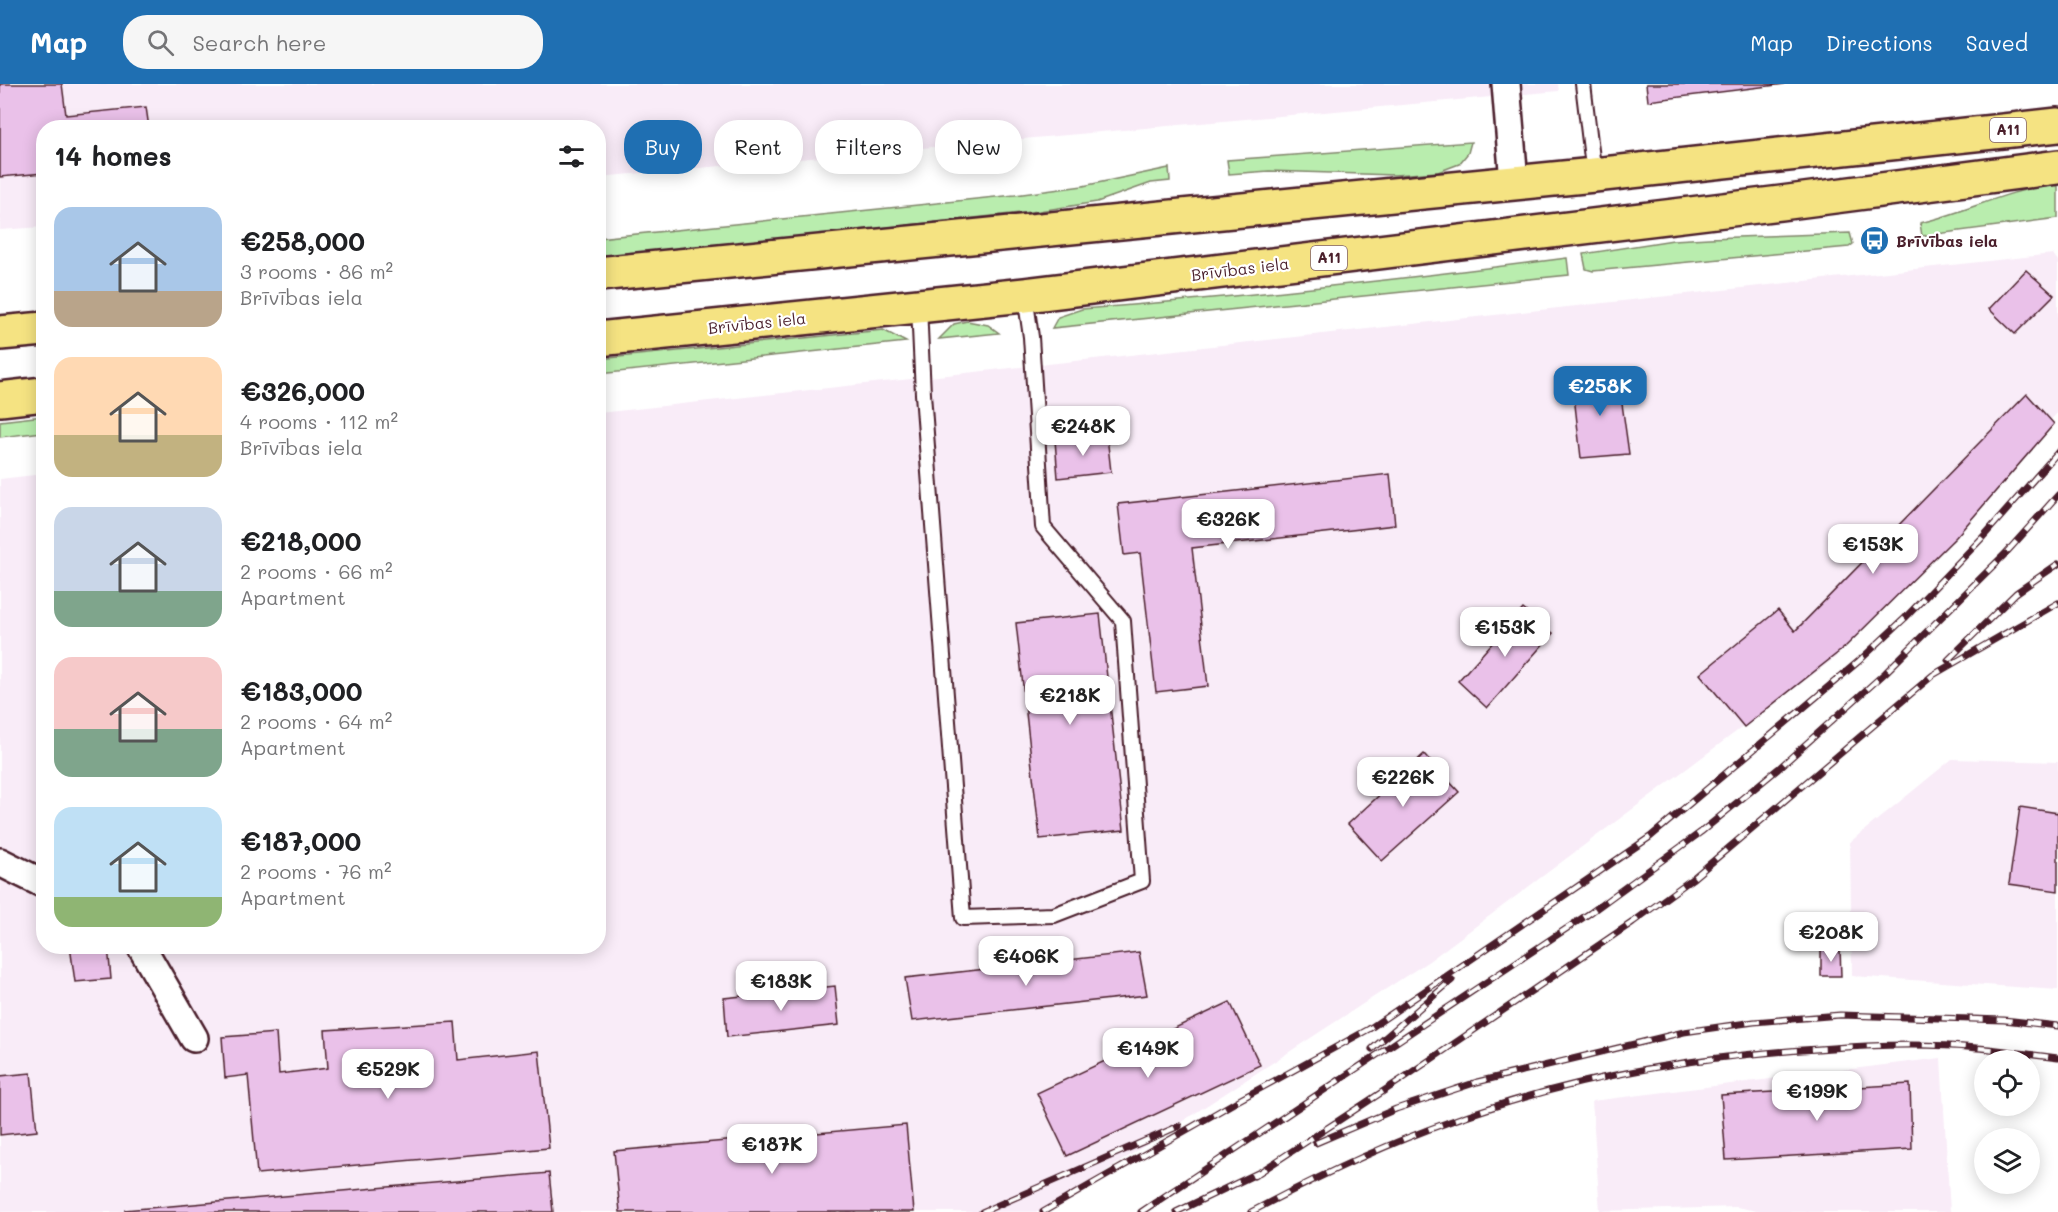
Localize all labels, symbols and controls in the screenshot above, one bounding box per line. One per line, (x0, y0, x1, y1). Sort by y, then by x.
search box (123, 15, 543, 69)
text: Map (30, 24, 87, 60)
icon: search (144, 26, 177, 59)
text: Search here (192, 28, 326, 57)
text: Map (1750, 29, 1793, 56)
text: Directions (1826, 29, 1933, 56)
text: Saved (1966, 29, 2028, 56)
road number: A11 (1990, 118, 2026, 142)
chip: Buy (624, 120, 702, 174)
chip: Rent (714, 120, 803, 174)
chip: Filters (815, 120, 923, 174)
chip: New (935, 120, 1022, 174)
text: 14 homes (54, 139, 172, 173)
icon: filters (555, 140, 588, 173)
text: €258,000 (240, 224, 365, 258)
bus stop icon: Brīvības iela (1859, 225, 1891, 257)
place label: Brīvības iela (1896, 230, 1998, 251)
icon: home (102, 231, 174, 303)
road number: A11 (1311, 246, 1347, 270)
street label: Brīvības iela (1190, 252, 1290, 285)
text: 3 rooms · 86 m² (240, 258, 393, 284)
text: Brīvības iela (240, 284, 363, 310)
street label: Brīvības iela (707, 307, 807, 338)
pin: €258K (1558, 366, 1642, 417)
text: €258K (1568, 372, 1632, 398)
text: €326,000 (240, 374, 365, 408)
icon: home (102, 381, 174, 453)
pin: €248K (1041, 406, 1125, 457)
text: 4 rooms · 112 m² (240, 408, 398, 434)
text: €248K (1050, 412, 1116, 438)
text: Brīvības iela (240, 434, 363, 460)
pin: €326K (1186, 499, 1270, 550)
text: €326K (1196, 505, 1260, 531)
text: €218,000 (240, 524, 361, 558)
pin: €153K (1831, 524, 1915, 575)
text: €153K (1842, 530, 1904, 556)
icon: home (102, 531, 174, 603)
text: 2 rooms · 66 m² (240, 558, 393, 584)
text: Apartment (240, 584, 346, 610)
pin: €153K (1463, 607, 1547, 658)
text: €153K (1474, 613, 1536, 639)
text: €183,000 (240, 674, 362, 708)
pin: €218K (1028, 675, 1112, 726)
icon: home (102, 681, 174, 753)
text: €218K (1039, 681, 1101, 707)
text: 2 rooms · 64 m² (240, 708, 392, 734)
text: Apartment (240, 734, 346, 760)
pin: €226K (1361, 757, 1445, 808)
text: €226K (1371, 763, 1435, 789)
text: €187,000 (240, 824, 361, 858)
icon: home (102, 831, 174, 903)
text: 2 rooms · 76 m² (240, 858, 392, 884)
text: Apartment (240, 884, 346, 910)
pin: €208K (1789, 912, 1873, 963)
text: €208K (1798, 918, 1864, 944)
pin: €406K (984, 936, 1068, 987)
text: €406K (992, 942, 1060, 968)
pin: €183K (739, 961, 823, 1012)
text: €183K (750, 967, 812, 993)
pin: €149K (1106, 1028, 1190, 1079)
text: €149K (1117, 1034, 1179, 1060)
pin: €529K (346, 1049, 430, 1100)
map controls (1974, 1050, 2040, 1194)
button: locate (1974, 1050, 2040, 1116)
text: €529K (356, 1055, 420, 1081)
pin: €199K (1775, 1071, 1859, 1122)
text: €199K (1786, 1077, 1848, 1103)
pin: €187K (730, 1124, 814, 1175)
button: layers (1974, 1128, 2040, 1194)
text: €187K (741, 1130, 803, 1156)

